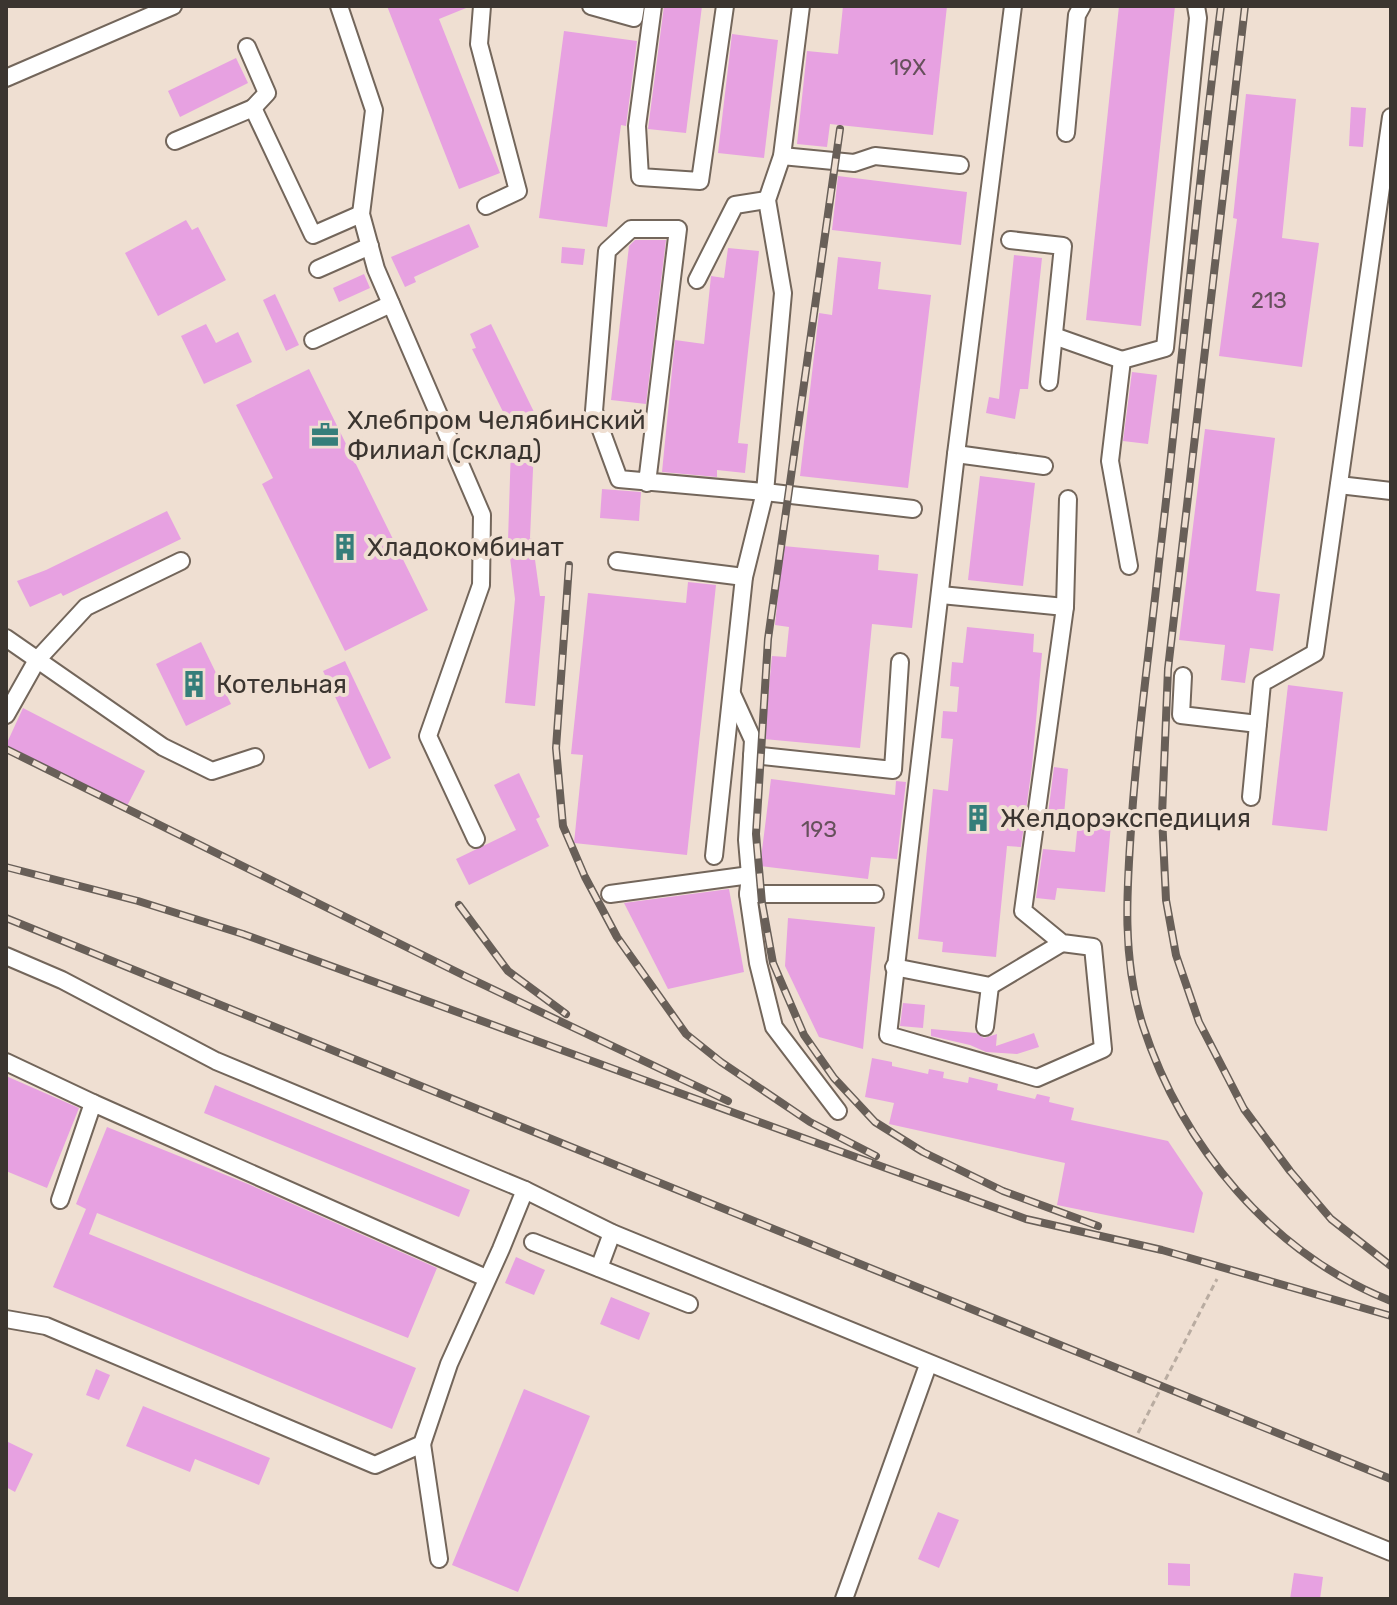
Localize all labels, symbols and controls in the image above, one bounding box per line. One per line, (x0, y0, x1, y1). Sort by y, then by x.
house number: 19Х (890, 54, 926, 81)
house number: 21З (1251, 287, 1287, 314)
place label: Хлебпром Челябинский Филиал (склад) (347, 405, 646, 466)
office icon: Хлебпром Челябинский Филиал (склад) (310, 420, 340, 450)
building icon: Хладокомбинат (330, 532, 360, 562)
place label: Хладокомбинат (367, 532, 564, 563)
building icon: Котельная (179, 669, 209, 699)
place label: Котельная (216, 669, 347, 700)
building icon: Желдорэкспедиция (963, 803, 993, 833)
place label: Желдорэкспедиция (1000, 803, 1251, 834)
house number: 19З (801, 816, 837, 843)

